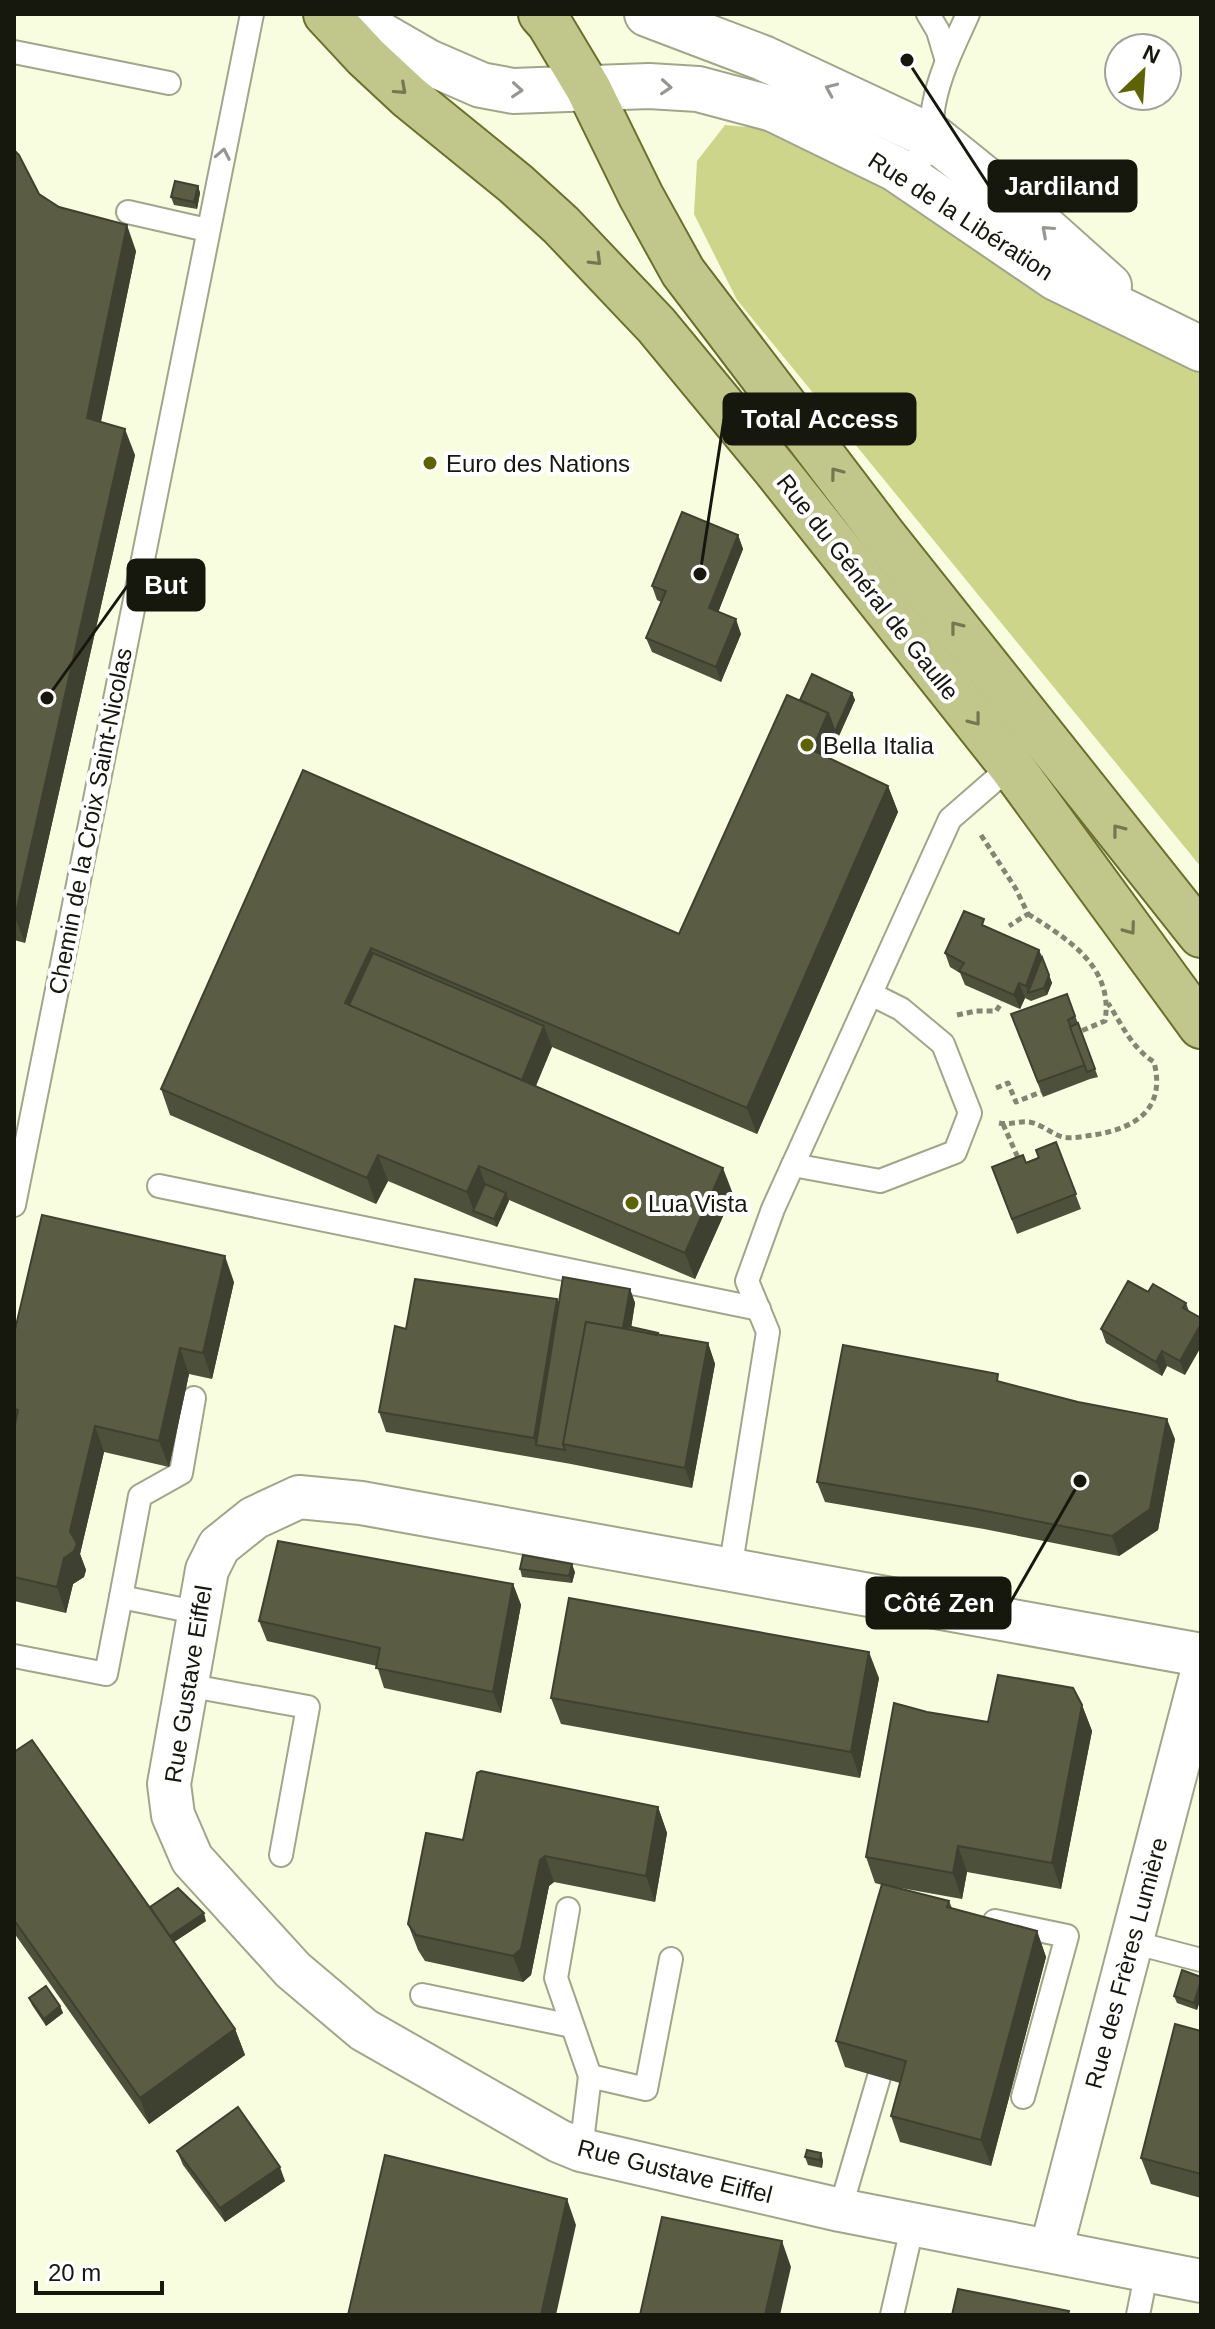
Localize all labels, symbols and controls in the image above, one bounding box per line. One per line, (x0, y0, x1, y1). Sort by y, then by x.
north arrow (1103, 32, 1183, 112)
text: N (1139, 40, 1164, 69)
one-way arrow (660, 78, 673, 95)
one-way arrow (391, 79, 406, 93)
one-way arrow (511, 81, 524, 98)
one-way arrow (825, 83, 840, 99)
street label: Rue de la Libération (864, 146, 1058, 286)
one-way arrow (213, 147, 230, 161)
callout: Jardiland (989, 161, 1136, 211)
text: Jardiland (1004, 171, 1120, 201)
one-way arrow (1041, 226, 1056, 240)
one-way arrow (587, 251, 601, 265)
callout: Total Access (724, 394, 915, 444)
text: Total Access (741, 404, 899, 434)
place label: Euro des Nations (446, 450, 630, 477)
marker: Euro des Nations (421, 454, 439, 472)
one-way arrow (831, 467, 845, 482)
street label: Rue du Général de Gaulle (772, 469, 964, 705)
callout: But (128, 560, 204, 610)
text: But (144, 570, 188, 600)
one-way arrow (951, 622, 966, 636)
street label: Chemin de la Croix Saint-Nicolas (43, 646, 137, 996)
one-way arrow (965, 711, 979, 726)
place label: Bella Italia (823, 732, 934, 759)
marker: Bella Italia (798, 736, 816, 754)
one-way arrow (1113, 824, 1127, 839)
one-way arrow (1120, 920, 1134, 935)
place label: Lua Vista (648, 1190, 748, 1217)
marker: Lua Vista (623, 1194, 641, 1212)
callout: Côté Zen (867, 1578, 1010, 1628)
street label: Rue Gustave Eiffel (159, 1583, 217, 1785)
text: Côté Zen (883, 1588, 995, 1618)
street label: Rue des Frères Lumière (1079, 1835, 1173, 2091)
street label: Rue Gustave Eiffel (575, 2134, 775, 2208)
scale bar (36, 2245, 162, 2295)
text: 20 m (48, 2259, 101, 2286)

